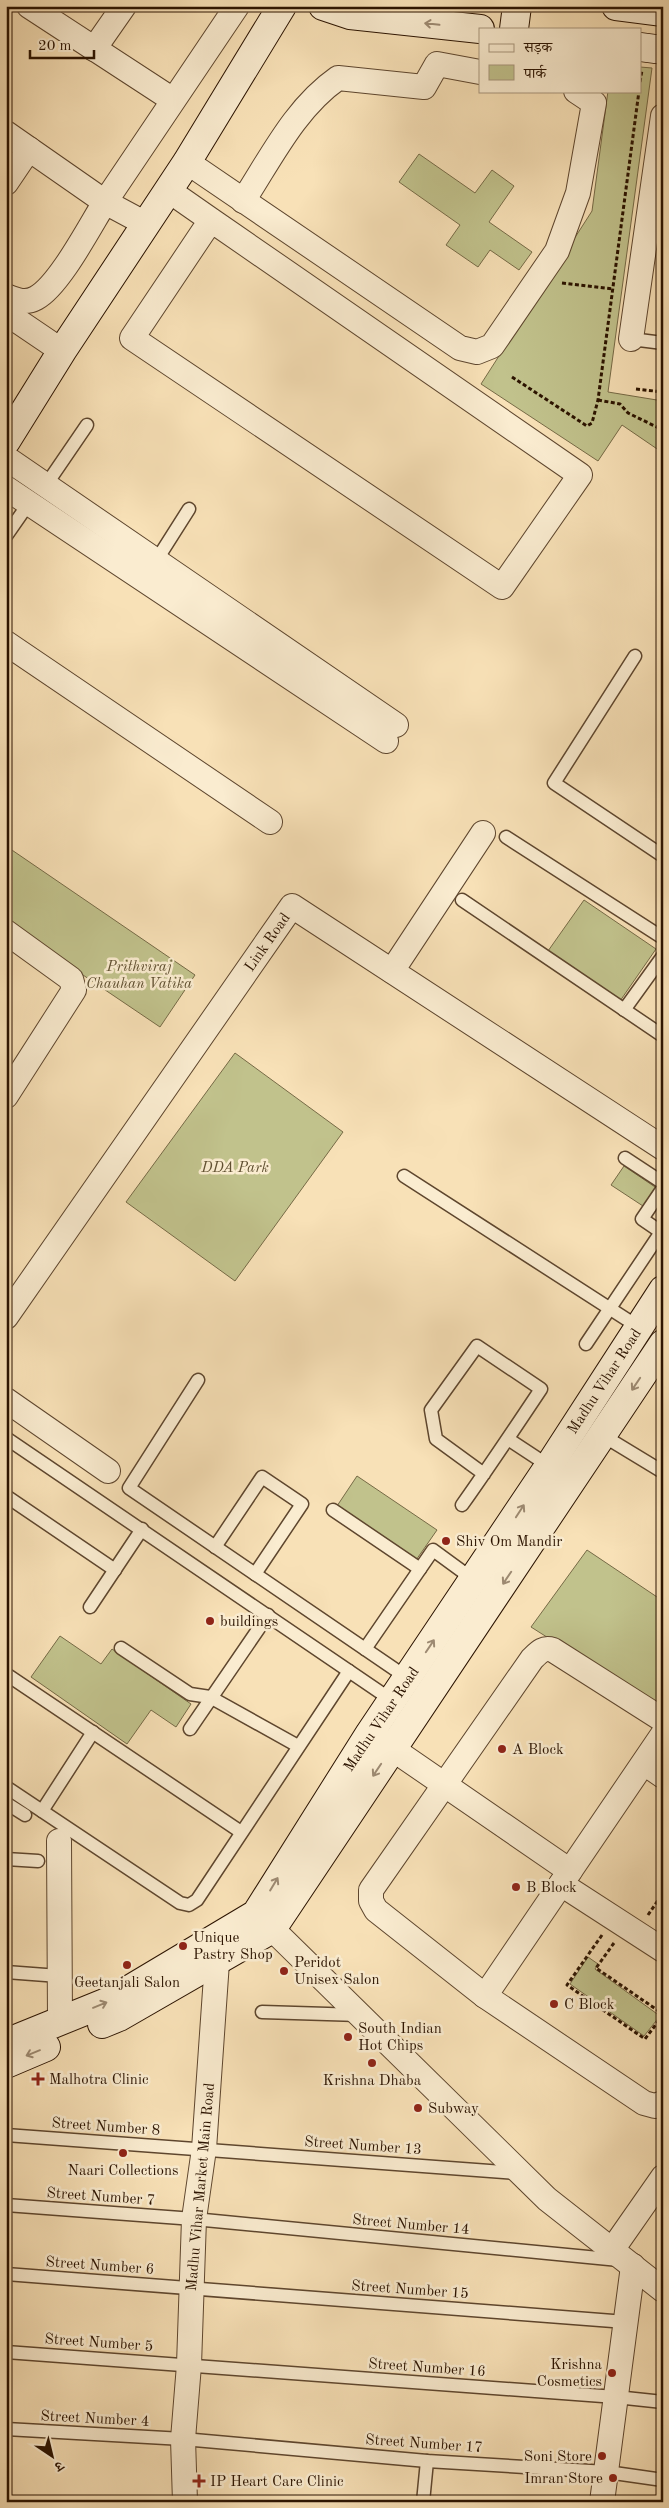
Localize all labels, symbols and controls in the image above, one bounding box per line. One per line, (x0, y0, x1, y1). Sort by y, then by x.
one-way arrow (424, 19, 440, 29)
scale bar (30, 28, 94, 60)
legend (479, 28, 642, 92)
text: 20 m (38, 39, 72, 54)
text: सड़क (523, 41, 553, 56)
text: पार्क (523, 64, 547, 82)
street label: Link Road (243, 911, 294, 975)
park label: Prithviraj Chauhan Vatika (86, 960, 192, 992)
park label: DDA Park (200, 1161, 269, 1176)
street label: Madhu Vihar Road (566, 1326, 645, 1437)
one-way arrow (631, 1377, 641, 1391)
one-way arrow (515, 1504, 525, 1518)
marker: Shiv Om Mandir (440, 1535, 452, 1547)
place label: Shiv Om Mandir (456, 1535, 562, 1550)
one-way arrow (502, 1571, 512, 1585)
marker: buildings (204, 1615, 216, 1627)
place label: buildings (220, 1615, 278, 1630)
one-way arrow (425, 1639, 435, 1653)
street label: Madhu Vihar Road (342, 1665, 423, 1775)
marker: A Block (496, 1743, 508, 1755)
place label: A Block (512, 1743, 564, 1758)
one-way arrow (372, 1763, 382, 1777)
one-way arrow (269, 1878, 279, 1892)
marker: B Block (510, 1881, 522, 1893)
place label: B Block (526, 1881, 577, 1896)
place label: Unique Pastry Shop (193, 1931, 273, 1963)
marker: Unique Pastry Shop (177, 1940, 189, 1952)
place label: Peridot Unisex Salon (294, 1956, 380, 1988)
marker: Geetanjali Salon (121, 1959, 133, 1971)
marker: Peridot Unisex Salon (278, 1965, 290, 1977)
place label: Geetanjali Salon (74, 1976, 180, 1991)
marker: C Block (548, 1998, 560, 2010)
place label: C Block (564, 1998, 615, 2013)
one-way arrow (92, 1999, 107, 2009)
place label: South Indian Hot Chips (358, 2022, 442, 2054)
marker: South Indian Hot Chips (342, 2031, 354, 2043)
one-way arrow (26, 2048, 41, 2058)
marker: Krishna Dhaba (366, 2057, 378, 2069)
marker: Malhotra Clinic (31, 2072, 45, 2086)
place label: Malhotra Clinic (49, 2073, 149, 2088)
place label: Krishna Dhaba (323, 2074, 422, 2089)
street label: Madhu Vihar Market Main Road (185, 2082, 218, 2292)
marker: Subway (412, 2102, 424, 2114)
place label: Subway (428, 2102, 479, 2117)
street label: Street Number 8 (51, 2116, 161, 2139)
street label: Street Number 13 (304, 2135, 422, 2158)
marker: Naari Collections (117, 2147, 129, 2159)
place label: Naari Collections (67, 2164, 179, 2179)
street label: Street Number 7 (46, 2186, 156, 2209)
street label: Street Number 14 (352, 2213, 470, 2238)
street label: Street Number 6 (45, 2255, 155, 2278)
street label: Street Number 15 (351, 2279, 469, 2302)
street label: Street Number 5 (44, 2332, 154, 2355)
street label: Street Number 16 (368, 2357, 486, 2380)
place label: Krishna Cosmetics (537, 2358, 603, 2390)
marker: Krishna Cosmetics (606, 2367, 618, 2379)
street label: Street Number 4 (40, 2409, 150, 2430)
north arrow (28, 2430, 78, 2480)
street label: Street Number 17 (365, 2433, 483, 2456)
place label: Soni Store (524, 2450, 592, 2465)
marker: Soni Store (596, 2450, 608, 2462)
text: उ (51, 2457, 67, 2474)
place label: Imran Store (524, 2472, 603, 2487)
marker: Imran Store (607, 2472, 619, 2484)
marker: IP Heart Care Clinic (192, 2474, 206, 2488)
place label: IP Heart Care Clinic (210, 2475, 344, 2490)

